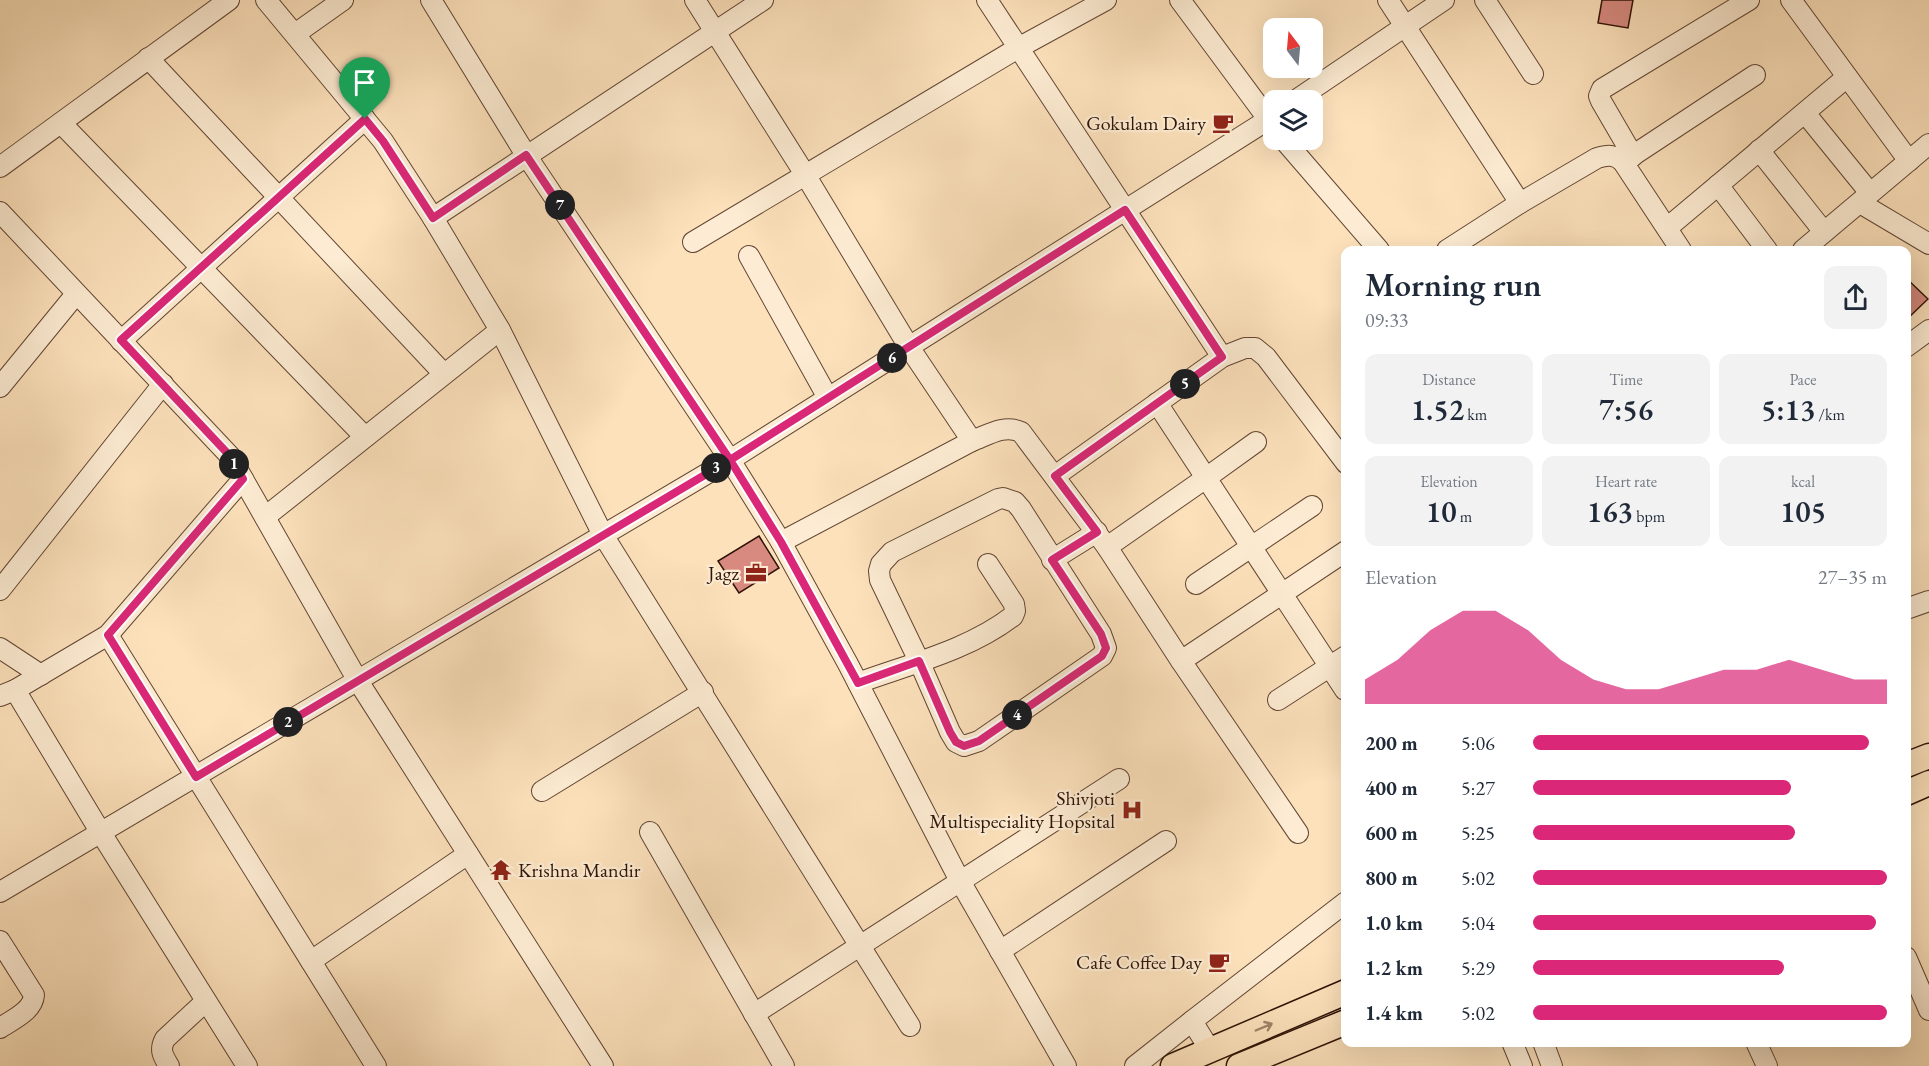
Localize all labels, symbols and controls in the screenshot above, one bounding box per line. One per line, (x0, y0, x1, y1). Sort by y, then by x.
north arrow (1263, 18, 1323, 78)
map controls (1263, 18, 1323, 150)
pin (339, 57, 390, 119)
icon: arrive (348, 66, 381, 99)
button: layers (1263, 90, 1323, 150)
place label: Gokulam Dairy (1086, 110, 1206, 136)
cafe icon: Gokulam Dairy (1211, 111, 1235, 135)
pin: 7 (545, 190, 575, 220)
text: 7 (556, 194, 564, 215)
text: Morning run (1365, 263, 1542, 306)
button: share (1824, 266, 1887, 329)
text: 09:33 (1365, 307, 1408, 333)
pin: 6 (877, 343, 907, 373)
text: 6 (888, 347, 896, 368)
pin: 5 (1170, 369, 1200, 399)
text: Distance (1422, 369, 1476, 390)
text: Time (1609, 369, 1643, 390)
text: Pace (1790, 369, 1816, 390)
text: 5 (1181, 373, 1189, 394)
text: 1.52 (1411, 390, 1464, 429)
text: 7:56 (1599, 390, 1653, 429)
text: 5:13 (1761, 390, 1815, 429)
text: km (1464, 404, 1487, 425)
text: /km (1815, 404, 1845, 425)
pin: 1 (219, 449, 249, 479)
text: 1 (230, 453, 238, 474)
pin: 3 (701, 453, 731, 483)
text: 3 (712, 457, 720, 478)
text: Elevation (1420, 471, 1478, 492)
text: Heart rate (1595, 471, 1657, 492)
text: kcal (1791, 471, 1815, 492)
text: 10 (1426, 492, 1457, 531)
text: 163 (1587, 492, 1633, 531)
text: 105 (1780, 492, 1826, 531)
text: m (1457, 506, 1472, 527)
text: bpm (1633, 506, 1665, 527)
place label: Jagz (706, 560, 739, 586)
office icon: Jagz (744, 561, 768, 585)
text: Elevation (1365, 564, 1437, 590)
text: 27–35 m (1818, 564, 1887, 590)
pin: 4 (1002, 700, 1032, 730)
text: 4 (1013, 704, 1021, 725)
pin: 2 (273, 707, 303, 737)
text: 2 (284, 711, 292, 732)
text: 200 m (1365, 730, 1418, 756)
text: 5:06 (1461, 730, 1495, 756)
text: 400 m (1365, 775, 1418, 801)
text: 5:27 (1461, 775, 1495, 801)
place label: Shivjoti Multispeciality Hopsital (929, 785, 1115, 834)
hospital icon: Shivjoti Multispeciality Hopsital (1120, 798, 1144, 822)
text: 600 m (1365, 820, 1418, 846)
text: 5:25 (1461, 820, 1495, 846)
place label: Krishna Mandir (518, 857, 641, 883)
temple icon: Krishna Mandir (489, 858, 513, 882)
text: 800 m (1365, 865, 1418, 891)
text: 5:02 (1461, 865, 1495, 891)
text: 1.0 km (1365, 910, 1423, 936)
text: 5:04 (1461, 910, 1495, 936)
place label: Cafe Coffee Day (1076, 949, 1202, 975)
cafe icon: Cafe Coffee Day (1207, 950, 1231, 974)
text: 1.2 km (1365, 955, 1423, 981)
text: 5:29 (1461, 955, 1495, 981)
text: 1.4 km (1365, 1000, 1423, 1026)
text: 5:02 (1461, 1000, 1495, 1026)
one-way arrow (1255, 1021, 1273, 1032)

